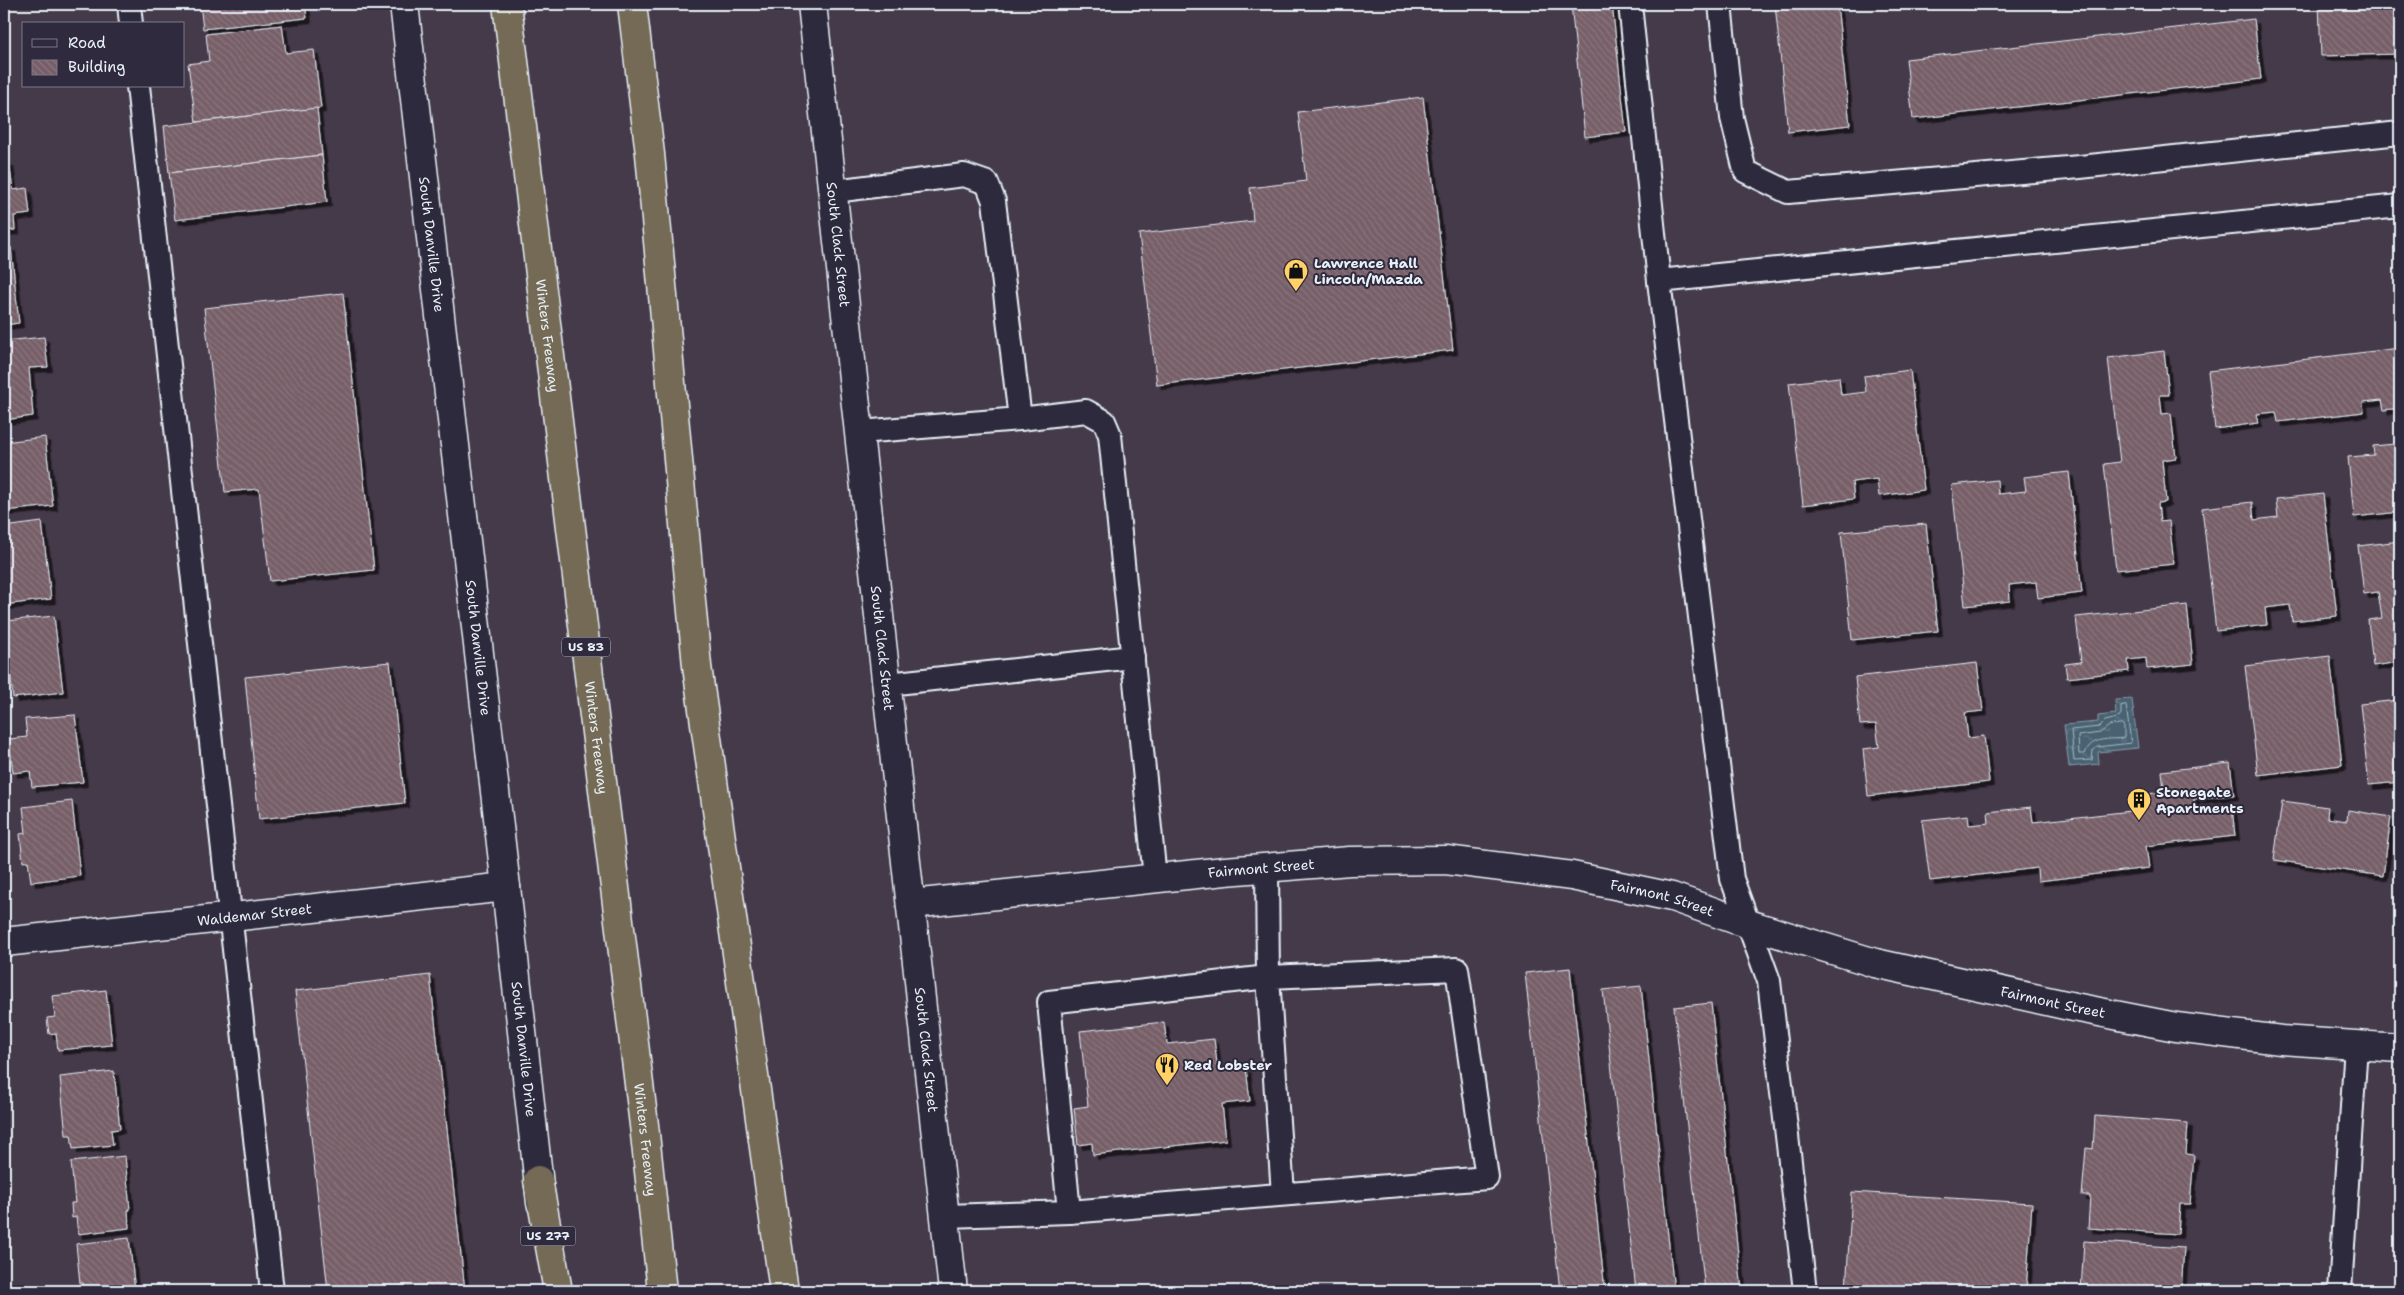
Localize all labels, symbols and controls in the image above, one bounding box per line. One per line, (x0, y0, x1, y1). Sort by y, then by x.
legend (22, 22, 185, 88)
text: Road (68, 33, 106, 53)
text: Building (68, 57, 125, 77)
street label: South Danville Drive (415, 176, 449, 313)
street label: South Clack Street (823, 181, 854, 308)
place label: Lawrence Hall Lincoln/Mazda (1314, 254, 1423, 288)
shop icon: Lawrence Hall Lincoln/Mazda (1283, 258, 1309, 292)
street label: Winters Freeway (532, 278, 563, 393)
street label: South Danville Drive (462, 579, 495, 717)
street label: South Clack Street (867, 585, 898, 712)
road number: US 83 (562, 638, 610, 656)
street label: Winters Freeway (581, 680, 612, 795)
place label: Stonegate Apartments (2156, 783, 2244, 817)
building icon: Stonegate Apartments (2126, 787, 2152, 821)
street label: Fairmont Street (1207, 855, 1315, 882)
street label: Fairmont Street (1609, 875, 1717, 920)
street label: Waldemar Street (196, 899, 313, 930)
street label: South Danville Drive (508, 980, 540, 1118)
street label: Fairmont Street (1999, 982, 2107, 1022)
street label: South Clack Street (911, 986, 942, 1113)
restaurant icon: Red Lobster (1154, 1052, 1180, 1086)
place label: Red Lobster (1184, 1056, 1272, 1074)
street label: Winters Freeway (630, 1082, 661, 1197)
road number: US 277 (520, 1226, 576, 1246)

